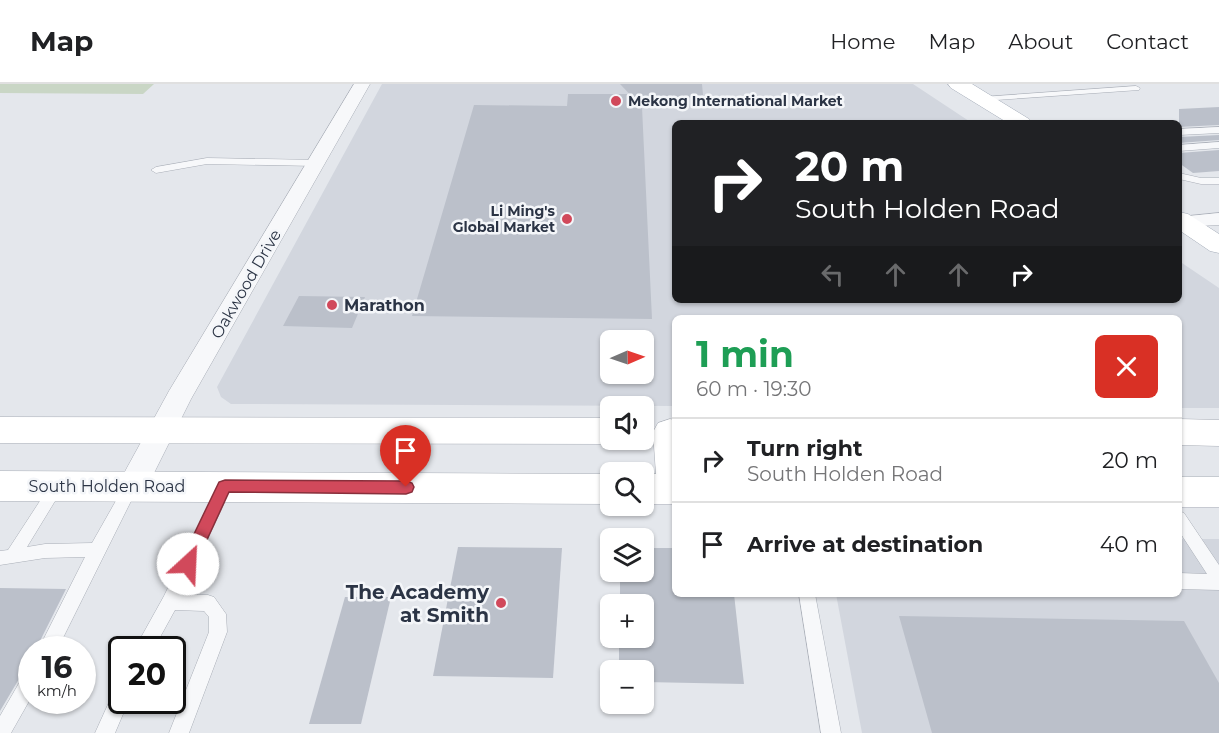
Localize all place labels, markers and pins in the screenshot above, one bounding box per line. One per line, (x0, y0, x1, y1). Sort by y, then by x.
place label: Mekong International Market (628, 92, 843, 110)
marker: Mekong International Market (609, 94, 623, 108)
place label: Li Ming's Global Market (453, 202, 556, 236)
marker: Li Ming's Global Market (560, 212, 574, 226)
place label: Marathon (344, 296, 425, 315)
marker: Marathon (325, 298, 339, 312)
pin (380, 425, 431, 487)
place label: The Academy at Smith (346, 580, 490, 627)
marker: The Academy at Smith (494, 596, 508, 610)

